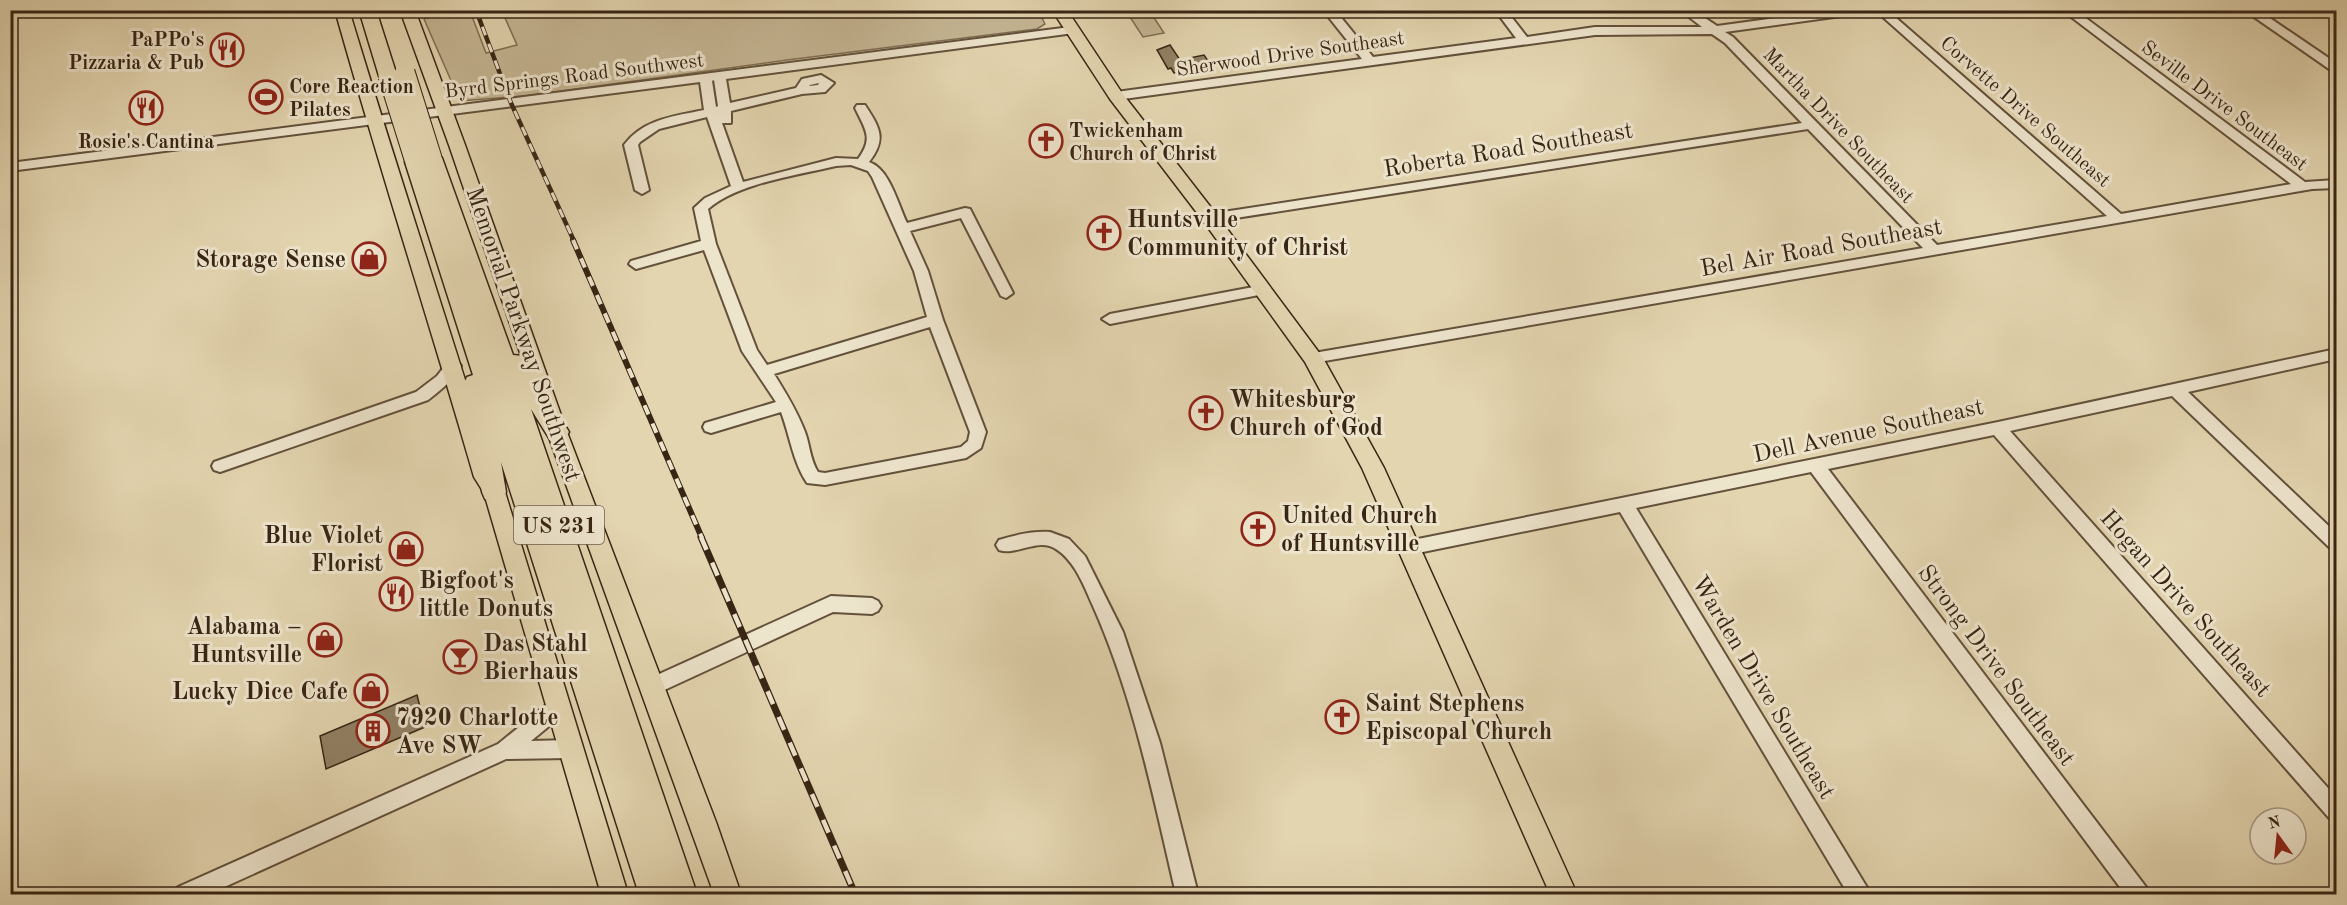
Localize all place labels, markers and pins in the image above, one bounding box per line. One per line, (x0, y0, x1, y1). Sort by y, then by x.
place label: PaPPo's Pizzaria & Pub (68, 31, 204, 74)
restaurant icon: PaPPo's Pizzaria & Pub (209, 32, 245, 68)
place label: Core Reaction Pilates (289, 78, 414, 121)
sports icon: Core Reaction Pilates (248, 79, 284, 115)
restaurant icon: Rosie's Cantina (128, 90, 164, 126)
place label: Twickenham Church of Christ (1069, 122, 1217, 165)
church icon: Twickenham Church of Christ (1028, 123, 1064, 159)
place label: Rosie's Cantina (78, 133, 214, 153)
place label: Huntsville Community of Christ (1127, 209, 1348, 261)
church icon: Huntsville Community of Christ (1086, 215, 1122, 251)
shop icon: Storage Sense (351, 241, 387, 277)
place label: Storage Sense (195, 249, 346, 273)
place label: Whitesburg Church of God (1229, 389, 1383, 441)
church icon: Whitesburg Church of God (1188, 395, 1224, 431)
place label: United Church of Huntsville (1281, 505, 1438, 557)
church icon: United Church of Huntsville (1240, 511, 1276, 547)
place label: Blue Violet Florist (264, 525, 383, 577)
shop icon: Blue Violet Florist (388, 531, 424, 567)
place label: Bigfoot's little Donuts (419, 570, 553, 622)
restaurant icon: Bigfoot's little Donuts (378, 576, 414, 612)
place label: Alabama – Huntsville (186, 616, 302, 668)
shop icon: Alabama – Huntsville (307, 622, 343, 658)
place label: Das Stahl Bierhaus (483, 633, 588, 685)
bar icon: Das Stahl Bierhaus (442, 639, 478, 675)
shop icon: Lucky Dice Cafe (353, 673, 389, 709)
place label: Lucky Dice Cafe (172, 681, 348, 705)
place label: Saint Stephens Episcopal Church (1365, 693, 1552, 745)
church icon: Saint Stephens Episcopal Church (1324, 699, 1360, 735)
place label: 7920 Charlotte Ave SW (396, 707, 559, 759)
building icon: 7920 Charlotte Ave SW (355, 713, 391, 749)

